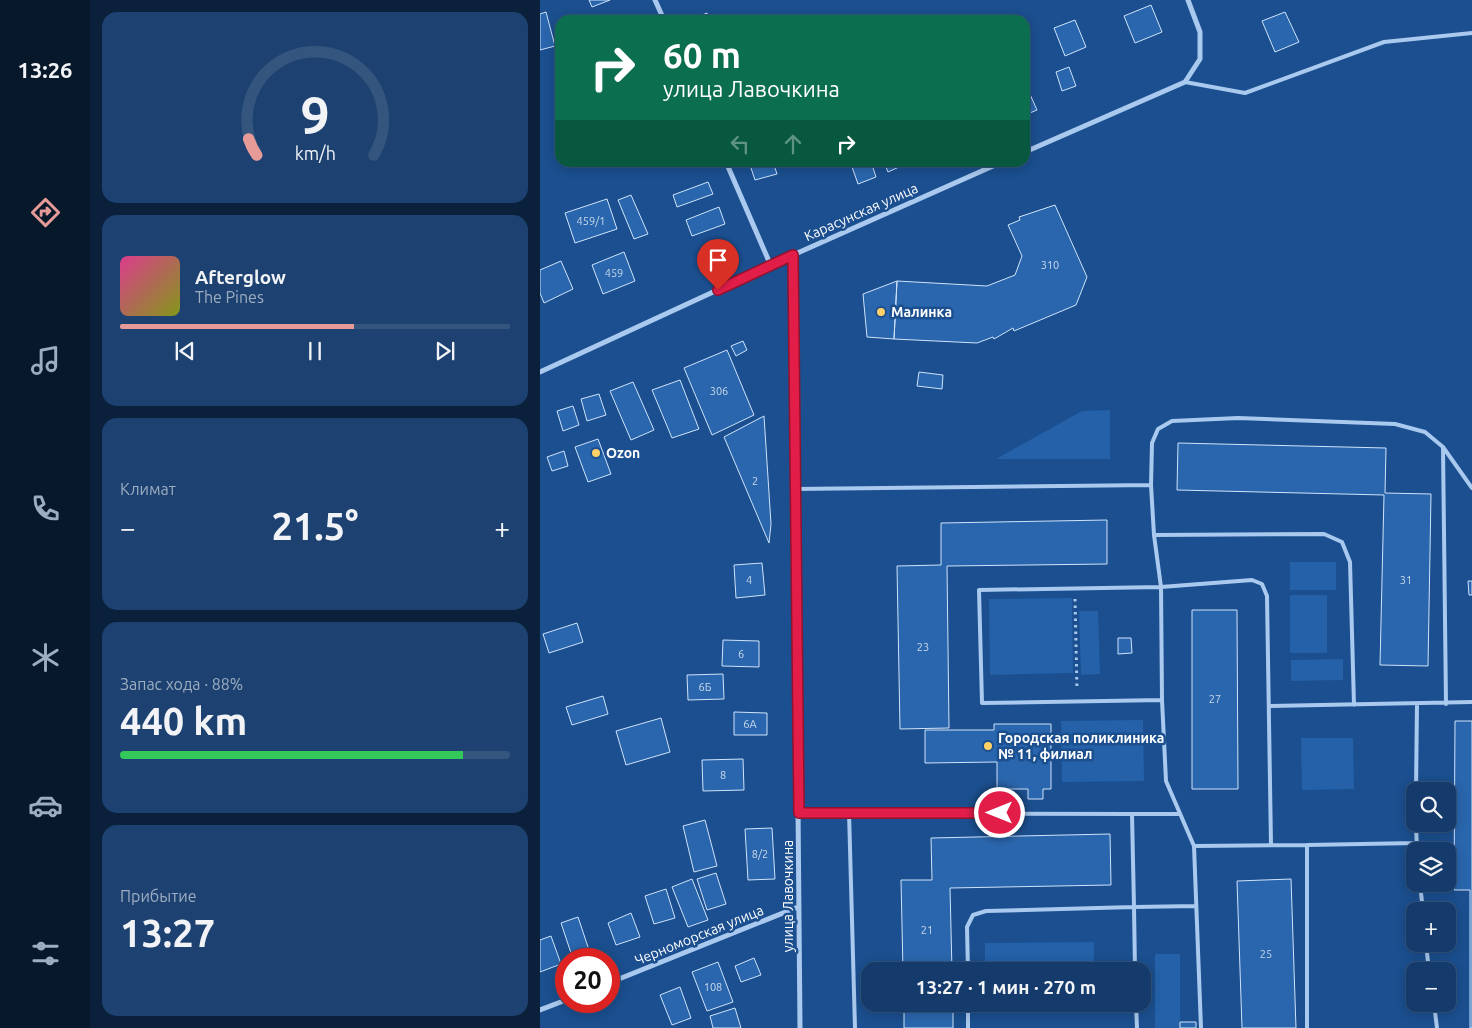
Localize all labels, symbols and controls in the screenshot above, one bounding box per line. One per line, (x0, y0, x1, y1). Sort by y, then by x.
icon: right (580, 35, 645, 100)
text: 60 m (663, 35, 741, 75)
text: 13:26 (17, 57, 73, 82)
text: улица Лавочкина (663, 76, 840, 101)
text: 9 (300, 86, 330, 144)
icon: left (726, 130, 754, 158)
icon: ahead (779, 130, 807, 158)
icon: right (832, 130, 860, 158)
text: km/h (294, 143, 336, 163)
street label: Карасунская улица (802, 180, 920, 244)
icon: directions (28, 195, 63, 230)
house number: 459/1 (577, 215, 605, 227)
pin (697, 239, 739, 290)
icon: arrive (704, 246, 732, 274)
house number: 310 (1041, 259, 1059, 271)
text: Afterglow (195, 266, 286, 288)
house number: 459 (605, 267, 623, 279)
text: The Pines (195, 288, 264, 306)
place label: Малинка (891, 304, 952, 320)
marker: Малинка (875, 306, 887, 318)
icon: previous (171, 337, 199, 365)
icon: pause (301, 337, 329, 365)
icon: next (431, 337, 459, 365)
icon: music (28, 343, 63, 378)
house number: 306 (710, 385, 728, 397)
place label: Ozon (606, 445, 640, 461)
marker: Ozon (590, 447, 602, 459)
house number: 2 (752, 475, 758, 487)
text: Климат (120, 480, 176, 498)
icon: phone (28, 491, 63, 526)
text: 21.5° (271, 505, 359, 547)
text: − (120, 512, 136, 543)
text: + (494, 512, 510, 543)
house number: 4 (746, 574, 752, 586)
house number: 31 (1400, 574, 1412, 586)
icon: climate (28, 640, 63, 675)
house number: 23 (917, 641, 929, 653)
house number: 6 (738, 648, 744, 660)
text: Запас хода · 88% (120, 675, 243, 693)
house number: 6Б (699, 681, 712, 693)
house number: 27 (1209, 693, 1221, 705)
text: 440 km (120, 700, 247, 742)
house number: 6А (743, 718, 758, 730)
place label: Городская поликлиника № 11, филиал (998, 730, 1164, 762)
marker: Городская поликлиника № 11, филиал (982, 740, 994, 752)
house number: 8 (720, 769, 726, 781)
map controls (1406, 782, 1456, 1012)
button: search (1406, 782, 1456, 832)
position arrow (973, 786, 1025, 838)
icon: car (28, 788, 63, 823)
street label: улица Лавочкина (780, 840, 796, 952)
button: layers (1406, 842, 1456, 892)
house number: 8/2 (752, 848, 768, 860)
text: Прибытие (120, 887, 197, 905)
street label: Черноморская улица (632, 902, 766, 968)
button: + (1406, 902, 1456, 952)
text: 13:27 (120, 912, 215, 954)
house number: 21 (921, 924, 933, 936)
icon: filters (28, 936, 63, 971)
speed limit sign: 20 (555, 948, 620, 1013)
house number: 25 (1260, 948, 1272, 960)
button: − (1406, 962, 1456, 1012)
text: 13:27 · 1 мин · 270 m (916, 976, 1096, 998)
house number: 108 (704, 981, 722, 993)

